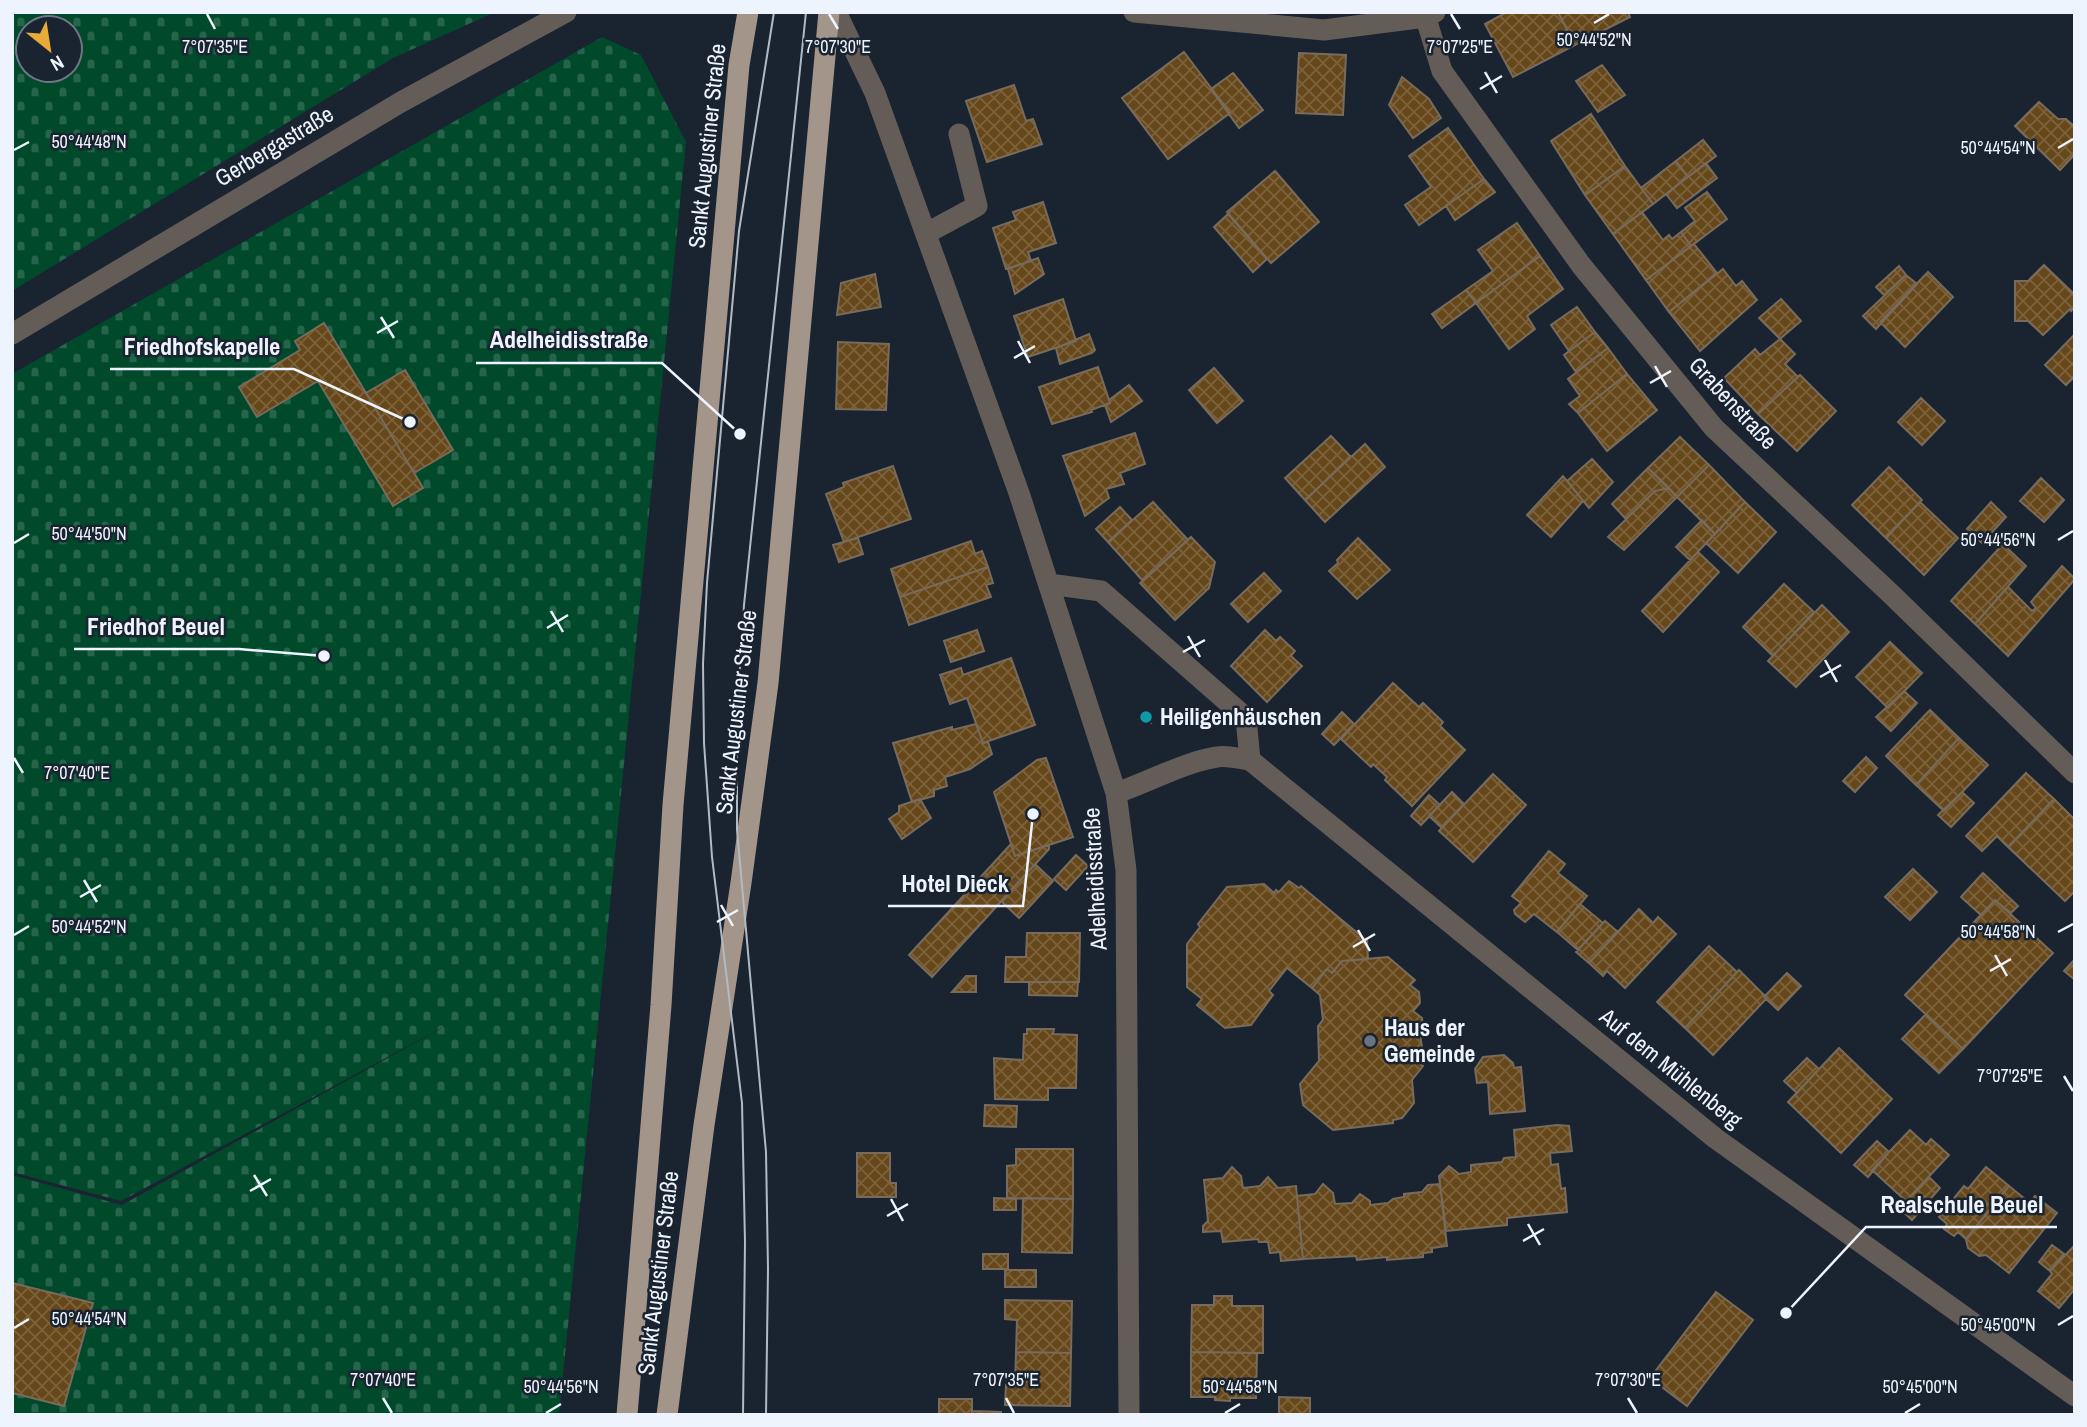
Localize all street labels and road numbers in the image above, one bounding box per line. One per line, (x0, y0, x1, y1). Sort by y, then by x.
street label: Sankt Augustiner Straße (680, 42, 733, 250)
street label: Gerbergastraße (209, 98, 339, 193)
street label: Grabenstraße (1682, 350, 1784, 456)
street label: Sankt Augustiner Straße (708, 608, 763, 816)
street label: Adelheidisstraße (1075, 807, 1114, 952)
street label: Auf dem Mühlenberg (1593, 1000, 1749, 1135)
street label: Sankt Augustiner Straße (630, 1169, 685, 1377)

